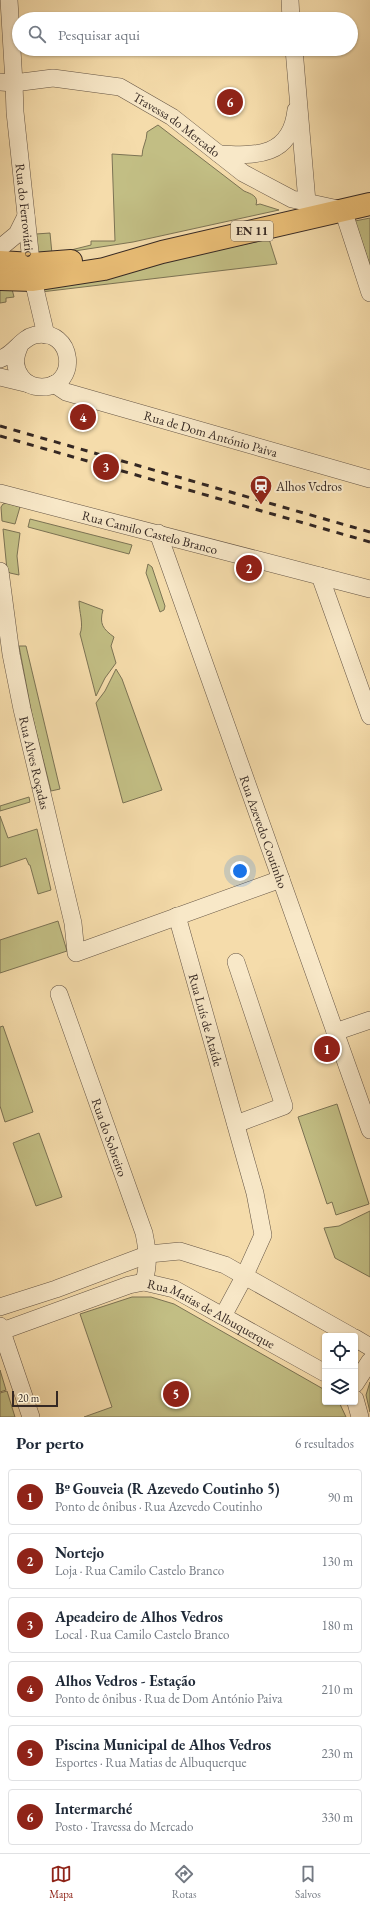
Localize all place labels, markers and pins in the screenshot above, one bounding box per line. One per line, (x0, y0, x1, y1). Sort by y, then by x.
pin: 6 (217, 87, 243, 117)
pin: 4 (70, 402, 96, 432)
pin: 3 (93, 452, 119, 482)
station icon: Alhos Vedros (248, 473, 274, 506)
place label: Alhos Vedros (275, 478, 342, 495)
pin: 2 (236, 553, 262, 583)
pin: 1 (314, 1034, 340, 1064)
pin: 5 (163, 1379, 189, 1409)

